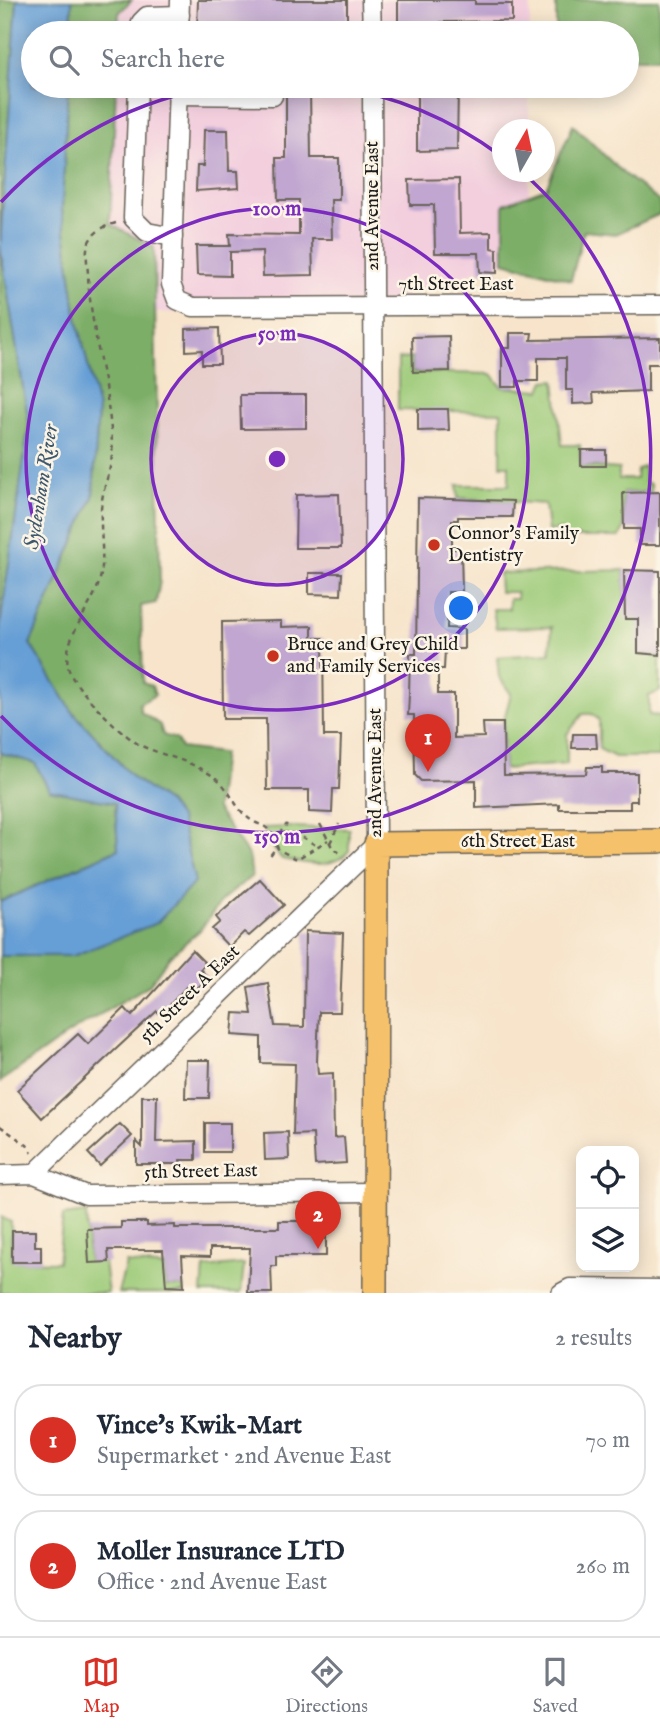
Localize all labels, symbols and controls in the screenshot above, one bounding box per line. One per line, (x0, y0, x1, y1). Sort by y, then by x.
search box (21, 21, 639, 98)
icon: search (45, 41, 83, 79)
text: Search here (101, 43, 225, 76)
north arrow (492, 119, 555, 182)
street label: 2nd Avenue East (361, 140, 385, 271)
text: 100 m (252, 196, 302, 223)
street label: 7th Street East (398, 273, 514, 297)
text: 50 m (258, 321, 297, 348)
water label: Sydenham River (19, 422, 65, 551)
centre of rings (265, 447, 289, 471)
place label: Connor's Family Dentistry (448, 522, 580, 568)
marker: Connor's Family Dentistry (426, 537, 442, 553)
your location (444, 591, 478, 625)
place label: Bruce and Grey Child and Family Services (287, 633, 459, 679)
marker: Bruce and Grey Child and Family Services (265, 648, 281, 664)
street label: 2nd Avenue East (364, 707, 388, 838)
pin: 1 (405, 714, 451, 772)
text: 150 m (254, 824, 301, 851)
street label: 6th Street East (461, 830, 576, 854)
street label: 5th Street A East (135, 940, 246, 1048)
map controls (576, 1146, 639, 1272)
button: locate (576, 1146, 639, 1209)
street label: 5th Street East (144, 1159, 258, 1185)
pin: 2 (295, 1191, 341, 1249)
button: layers (576, 1209, 639, 1272)
text: Nearby (28, 1320, 121, 1358)
text: 2 results (555, 1324, 632, 1353)
text: Vince's Kwik-Mart (97, 1409, 302, 1442)
text: 1 (49, 1426, 57, 1455)
text: 70 m (585, 1426, 630, 1455)
text: Supermarket · 2nd Avenue East (97, 1442, 391, 1471)
text: Moller Insurance LTD (97, 1535, 345, 1568)
text: 2 (48, 1552, 58, 1581)
text: 260 m (575, 1552, 630, 1581)
text: Office · 2nd Avenue East (97, 1568, 327, 1597)
tab: Map (82, 1653, 120, 1719)
tab: Directions (285, 1653, 368, 1719)
tab: Saved (533, 1653, 578, 1719)

